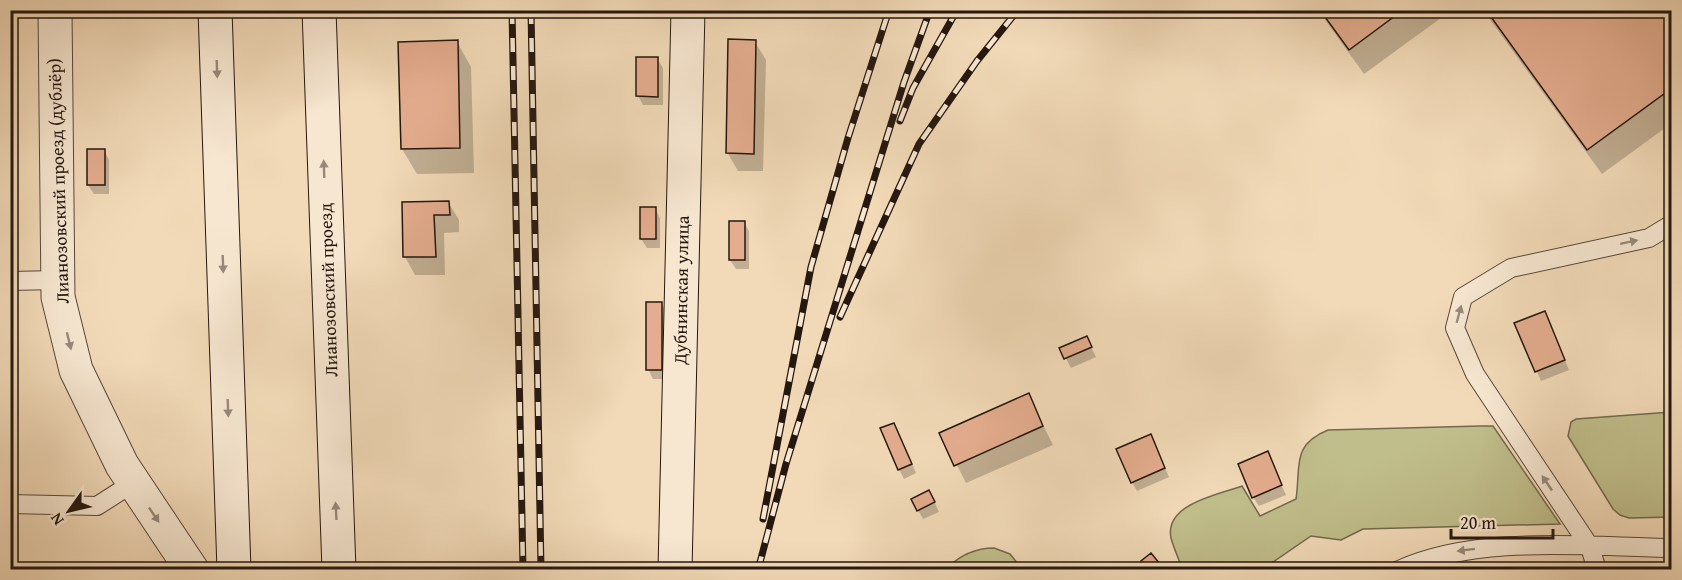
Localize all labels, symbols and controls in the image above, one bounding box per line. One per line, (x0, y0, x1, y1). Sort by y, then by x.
street label: Лианозовский проезд (дублёр) (40, 58, 76, 304)
one-way arrow (212, 59, 221, 78)
one-way arrow (320, 160, 329, 179)
street label: Лианозовский проезд (311, 202, 345, 377)
street label: Дубнинская улица (666, 215, 696, 366)
one-way arrow (1620, 237, 1639, 247)
one-way arrow (218, 254, 228, 273)
one-way arrow (1454, 305, 1464, 324)
one-way arrow (64, 331, 74, 350)
one-way arrow (224, 399, 233, 418)
one-way arrow (1541, 476, 1553, 492)
north arrow (39, 481, 99, 541)
one-way arrow (332, 502, 341, 521)
scale bar (1451, 502, 1553, 540)
one-way arrow (149, 506, 160, 523)
text: N (43, 508, 70, 531)
text: 20 m (1460, 509, 1496, 536)
one-way arrow (1457, 545, 1476, 554)

